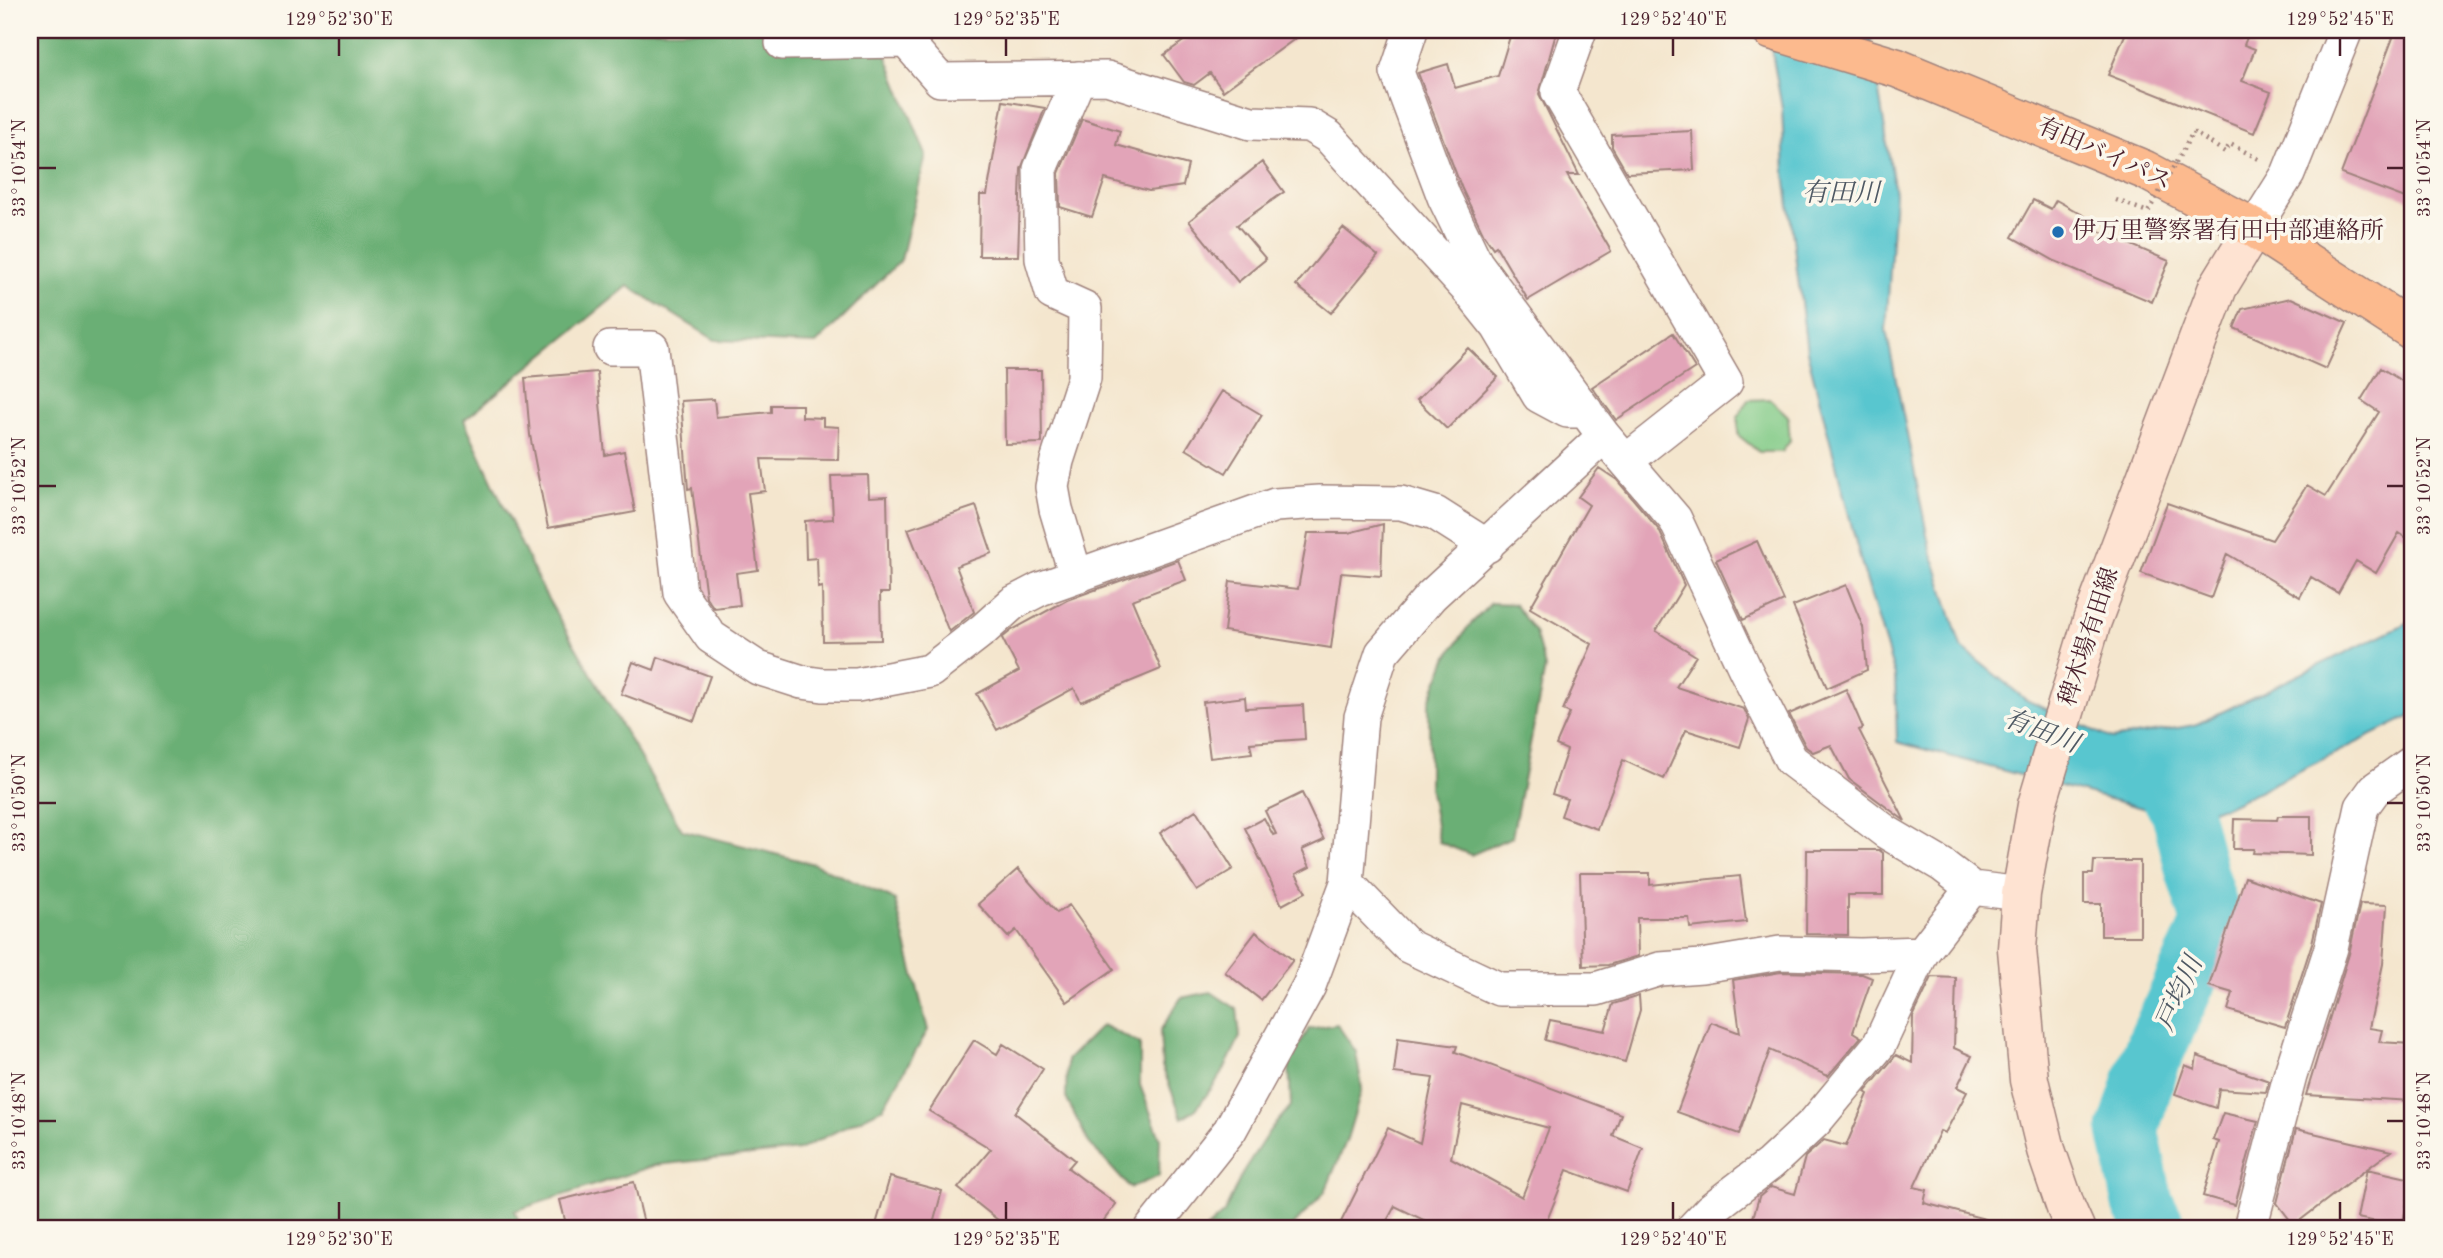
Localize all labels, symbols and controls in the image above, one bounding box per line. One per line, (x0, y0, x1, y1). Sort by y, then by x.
text: 129°52'30"E (285, 11, 393, 29)
text: 129°52'35"E (952, 11, 1060, 29)
text: 129°52'40"E (1619, 11, 1727, 29)
text: 129°52'45"E (2286, 11, 2394, 29)
street label: 有田バイパス (2034, 112, 2176, 195)
text: 33°10'54"N (11, 119, 29, 217)
text: 33°10'54"N (2416, 119, 2434, 217)
water label: 有田川 (1802, 179, 1883, 207)
place label: 伊万里警察署有田中部連絡所 (2072, 217, 2384, 244)
marker: 伊万里警察署有田中部連絡所 (2050, 224, 2066, 240)
text: 33°10'52"N (11, 437, 29, 535)
text: 33°10'52"N (2416, 437, 2434, 535)
street label: 稗木場有田線 (2053, 564, 2124, 709)
water label: 有田川 (2000, 704, 2086, 759)
text: 33°10'50"N (11, 754, 29, 852)
text: 33°10'50"N (2416, 754, 2434, 852)
water label: 戸均川 (2150, 950, 2209, 1035)
text: 33°10'48"N (11, 1072, 29, 1170)
text: 33°10'48"N (2416, 1072, 2434, 1170)
text: 129°52'30"E (285, 1231, 393, 1249)
text: 129°52'35"E (952, 1231, 1060, 1249)
text: 129°52'40"E (1619, 1231, 1727, 1249)
text: 129°52'45"E (2286, 1231, 2394, 1249)

